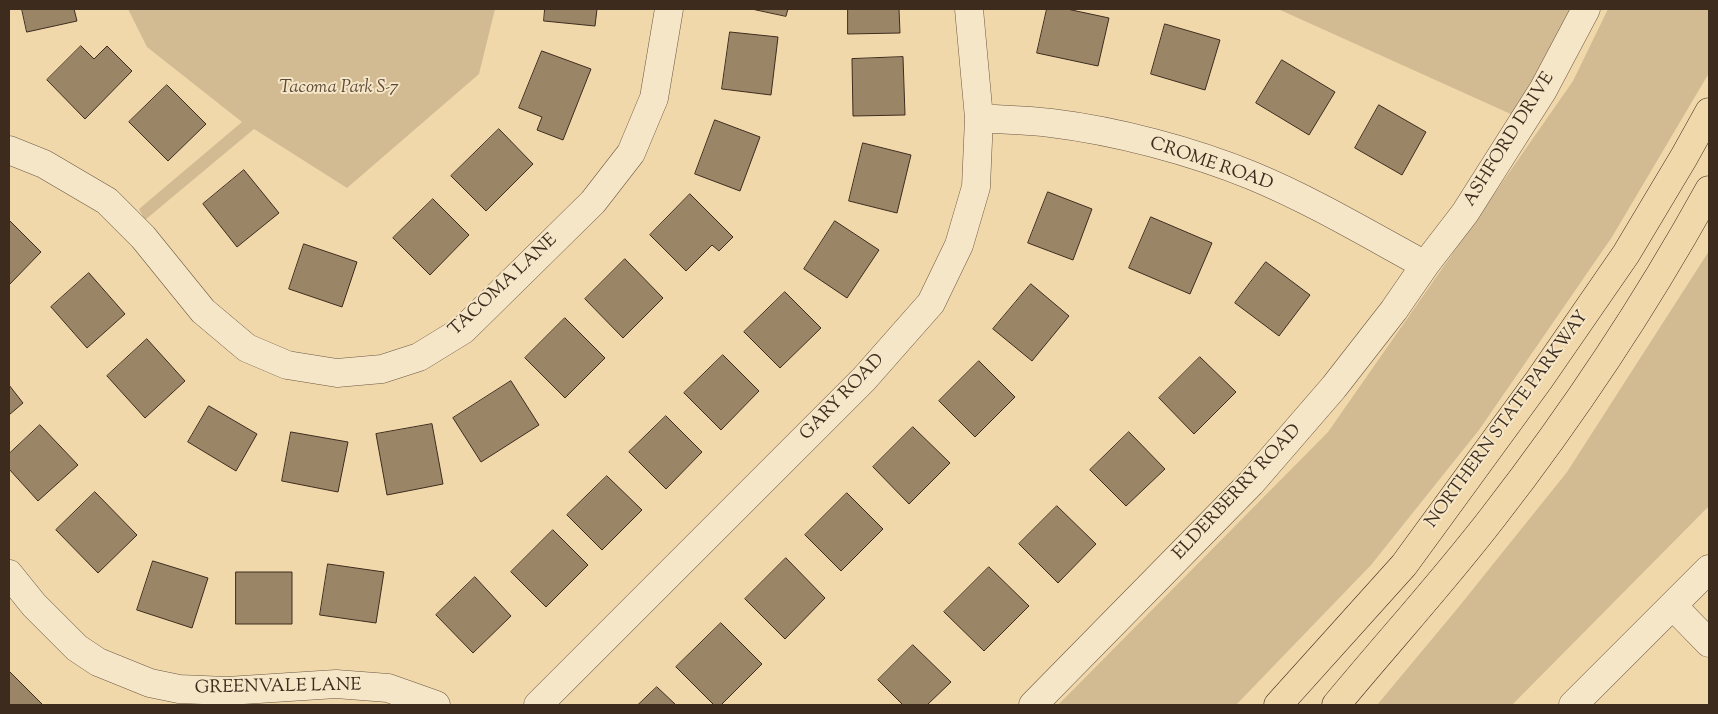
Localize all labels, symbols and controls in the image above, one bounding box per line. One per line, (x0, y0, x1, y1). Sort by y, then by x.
street label: ASHFORD DRIVE (1460, 69, 1560, 211)
park label: Tacoma Park S-7 (279, 78, 399, 100)
street label: CROME ROAD (1146, 134, 1276, 196)
street label: TACOMA LANE (445, 230, 563, 342)
street label: NORTHERN STATE PARKWAY (1422, 307, 1594, 533)
street label: GARY ROAD (796, 350, 890, 446)
street label: ELDERBERRY ROAD (1169, 421, 1307, 565)
street label: GREENVALE LANE (195, 676, 361, 700)

